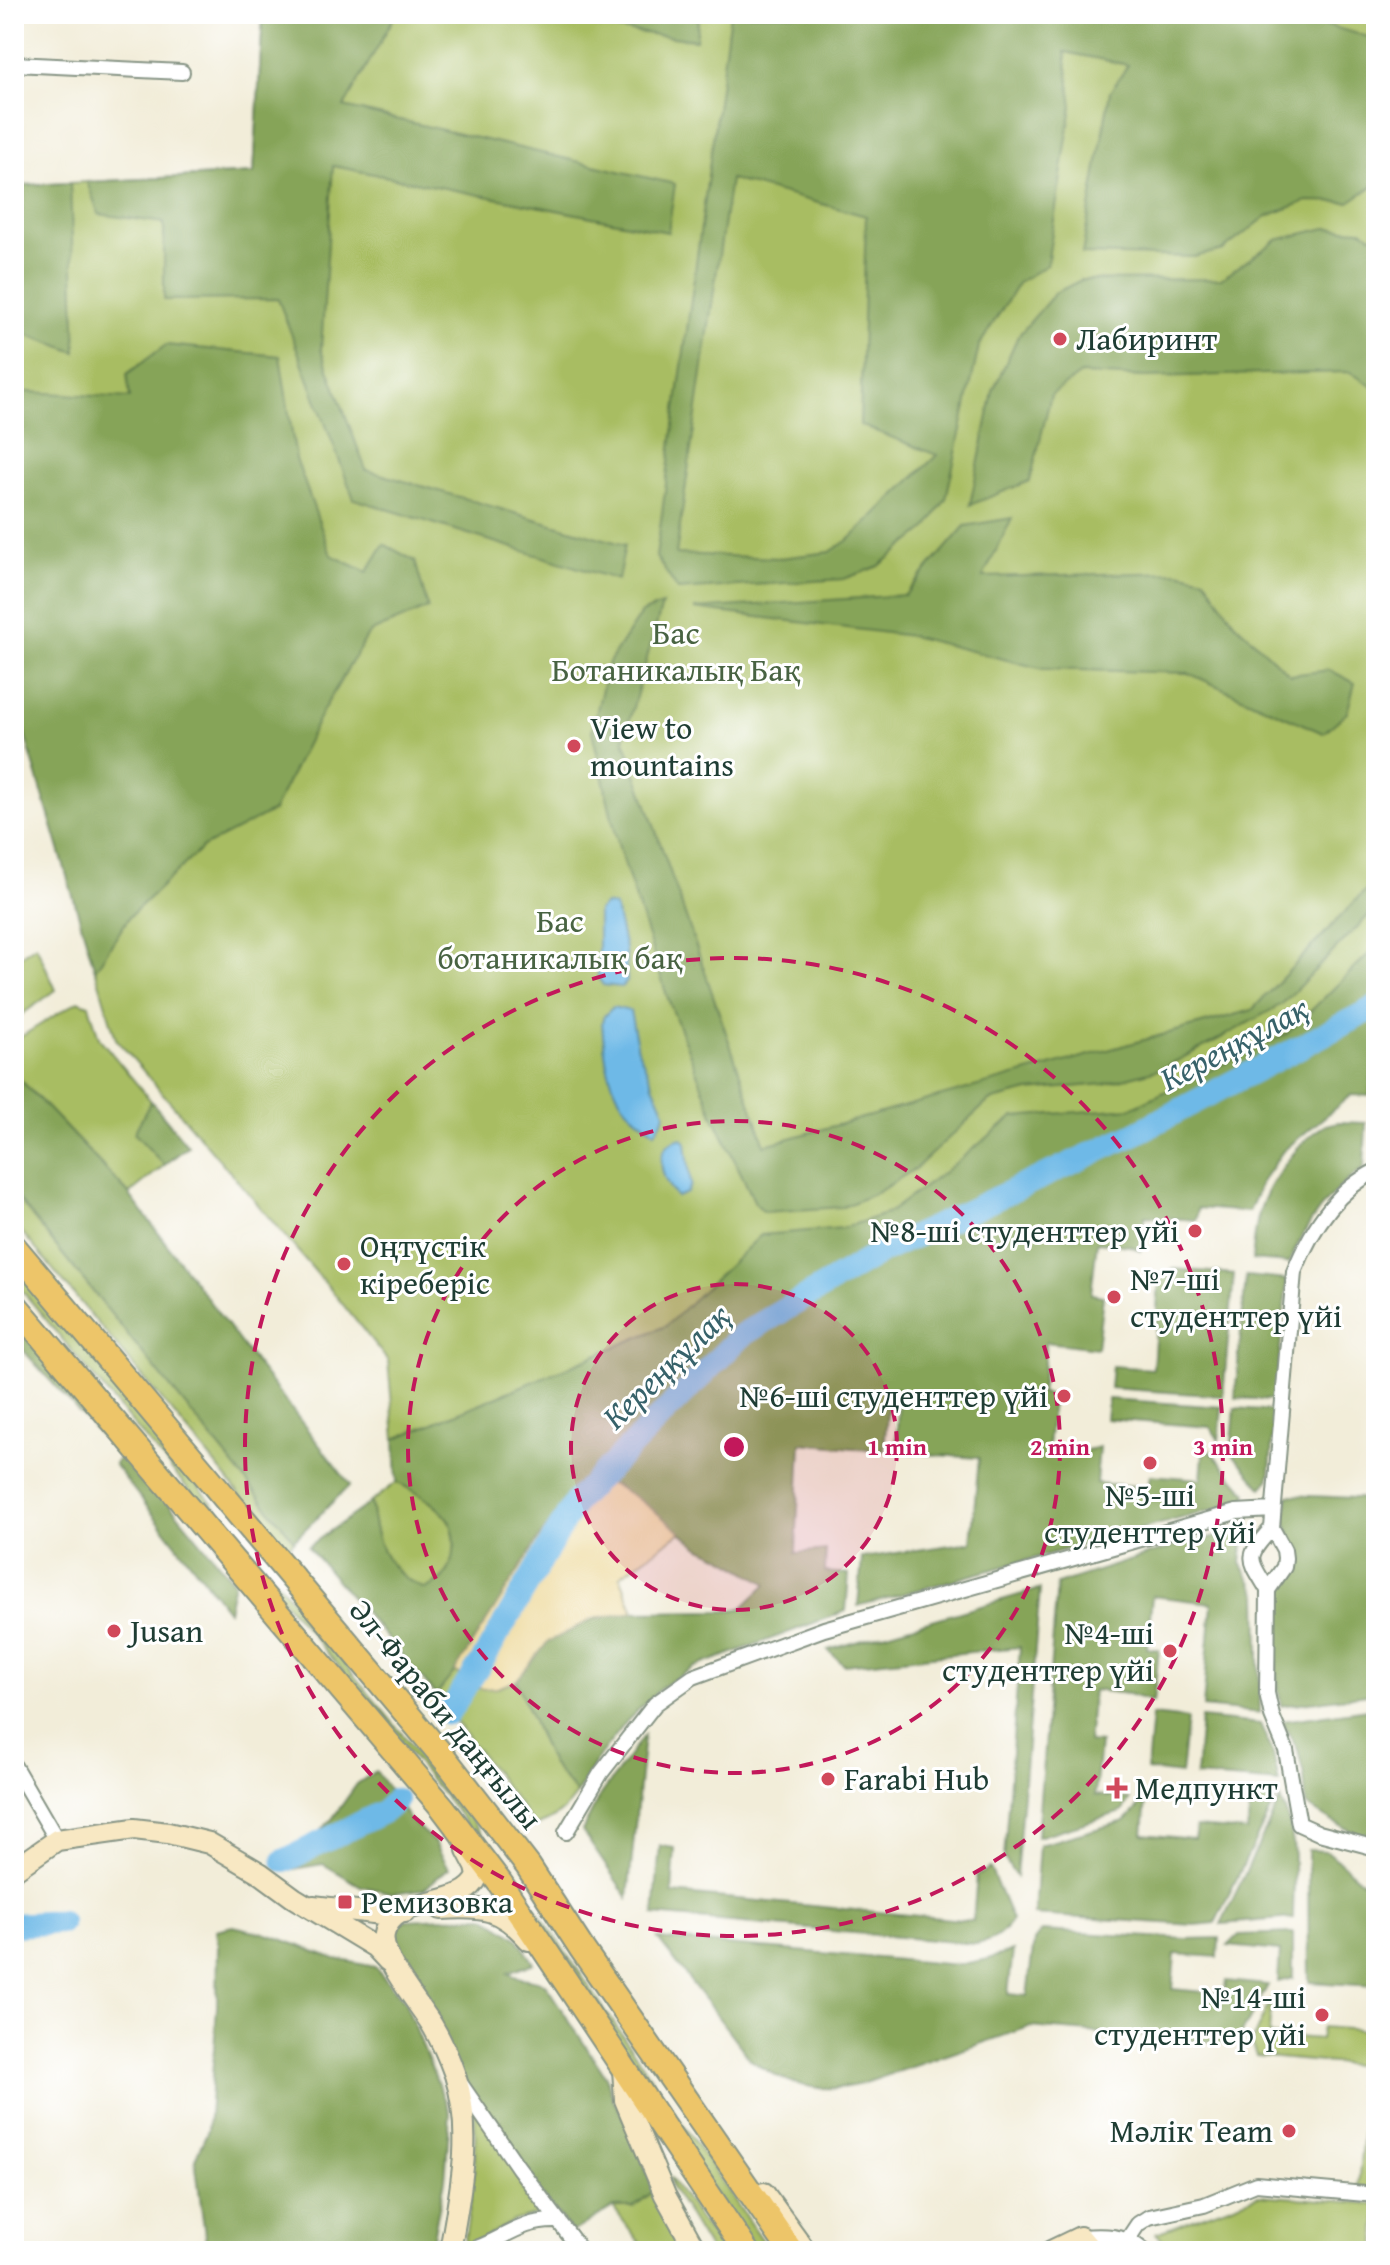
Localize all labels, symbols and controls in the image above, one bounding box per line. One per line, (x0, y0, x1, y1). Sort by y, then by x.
place label: Лабиринт (1076, 315, 1218, 362)
marker: Лабиринт (1051, 330, 1069, 348)
park label: Бас Ботаникалық Бақ (551, 609, 801, 693)
place label: View to mountains (590, 704, 734, 788)
marker: View to mountains (565, 737, 583, 755)
park label: Бас ботаникалық бақ (437, 897, 683, 981)
water label: Кереңқұлақ (1151, 983, 1317, 1102)
place label: №8-ші студенттер үйі (870, 1207, 1179, 1254)
place label: Оңтүстік кіреберіс (360, 1222, 490, 1306)
marker: №8-ші студенттер үйі (1186, 1222, 1204, 1240)
marker: Оңтүстік кіреберіс (335, 1255, 353, 1273)
place label: №7-ші студенттер үйі (1130, 1255, 1342, 1339)
marker: №7-ші студенттер үйі (1105, 1288, 1123, 1306)
water label: Кереңқұлақ (590, 1292, 741, 1440)
place label: №6-ші студенттер үйі (739, 1372, 1048, 1419)
marker: №6-ші студенттер үйі (1055, 1387, 1073, 1405)
text: 1 min (867, 1429, 927, 1464)
text: 2 min (1030, 1429, 1090, 1464)
text: 3 min (1193, 1429, 1253, 1464)
centre of rings (720, 1433, 748, 1461)
marker: №5-ші студенттер үйі (1141, 1454, 1159, 1472)
place label: №5-ші студенттер үйі (1044, 1471, 1256, 1555)
street label: Әл-Фараби даңғылы (338, 1588, 554, 1839)
place label: Jusan (126, 1607, 203, 1654)
place label: №4-ші студенттер үйі (942, 1609, 1154, 1693)
marker: Jusan (105, 1622, 123, 1640)
marker: №4-ші студенттер үйі (1161, 1642, 1179, 1660)
place label: Farabi Hub (844, 1755, 989, 1802)
place label: Медпункт (1135, 1764, 1278, 1811)
marker: Farabi Hub (819, 1770, 837, 1788)
marker: Медпункт (1106, 1777, 1128, 1799)
place label: Ремизовка (361, 1878, 514, 1925)
marker: Ремизовка (336, 1893, 354, 1911)
place label: №14-ші студенттер үйі (1094, 1973, 1306, 2057)
marker: №14-ші студенттер үйі (1313, 2006, 1331, 2024)
place label: Мәлік Team (1110, 2107, 1273, 2154)
marker: Мәлік Team (1280, 2122, 1298, 2140)

